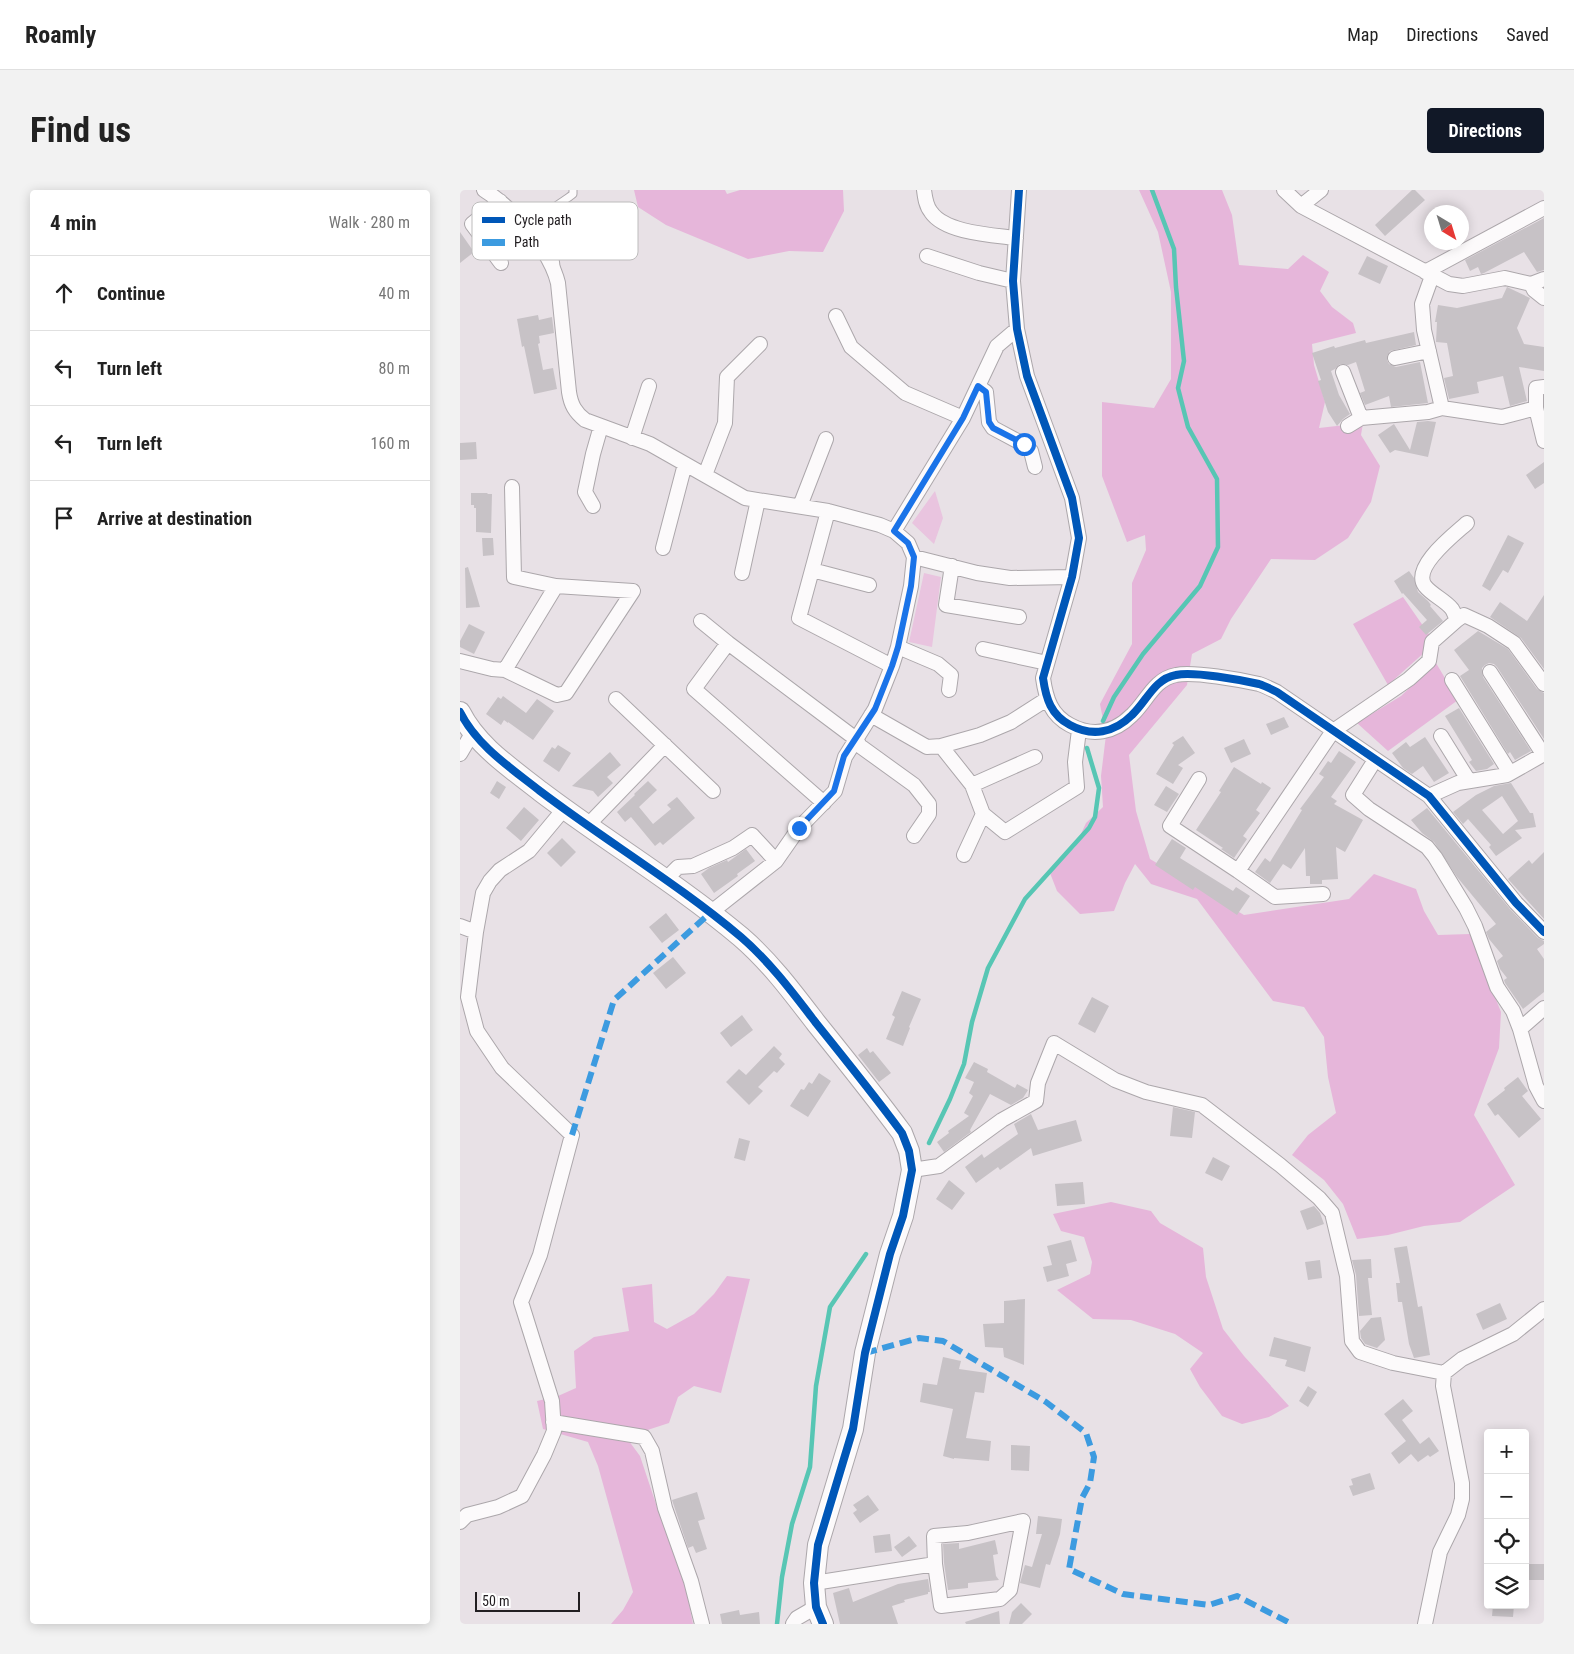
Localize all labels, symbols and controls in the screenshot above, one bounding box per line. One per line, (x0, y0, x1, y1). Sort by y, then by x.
text: Roamly (25, 21, 96, 49)
text: Map (1347, 24, 1378, 45)
text: Directions (1406, 24, 1478, 45)
text: Saved (1506, 24, 1549, 45)
button: Directions (1427, 108, 1544, 153)
text: Find us (30, 110, 131, 151)
legend (472, 202, 638, 260)
north arrow (1424, 205, 1469, 250)
text: 4 min (50, 211, 97, 235)
text: Cycle path (514, 212, 572, 228)
text: Walk · 280 m (329, 213, 410, 232)
text: Path (514, 234, 539, 250)
icon: ahead (50, 279, 78, 307)
text: Continue (97, 282, 165, 305)
text: 40 m (378, 284, 410, 303)
icon: left (50, 354, 78, 382)
text: Turn left (97, 357, 162, 380)
text: 80 m (378, 359, 410, 378)
icon: left (50, 429, 78, 457)
text: Turn left (97, 432, 162, 455)
route start (1013, 433, 1036, 456)
text: 160 m (371, 434, 410, 453)
icon: arrive (50, 504, 78, 532)
text: Arrive at destination (97, 507, 252, 530)
route end (788, 817, 811, 840)
map controls (1484, 1429, 1529, 1609)
button: + (1484, 1429, 1529, 1474)
button: − (1484, 1474, 1529, 1519)
button: locate (1484, 1519, 1529, 1564)
button: layers (1484, 1564, 1529, 1609)
scale bar (475, 1589, 580, 1612)
text: 50 m (482, 1593, 510, 1609)

